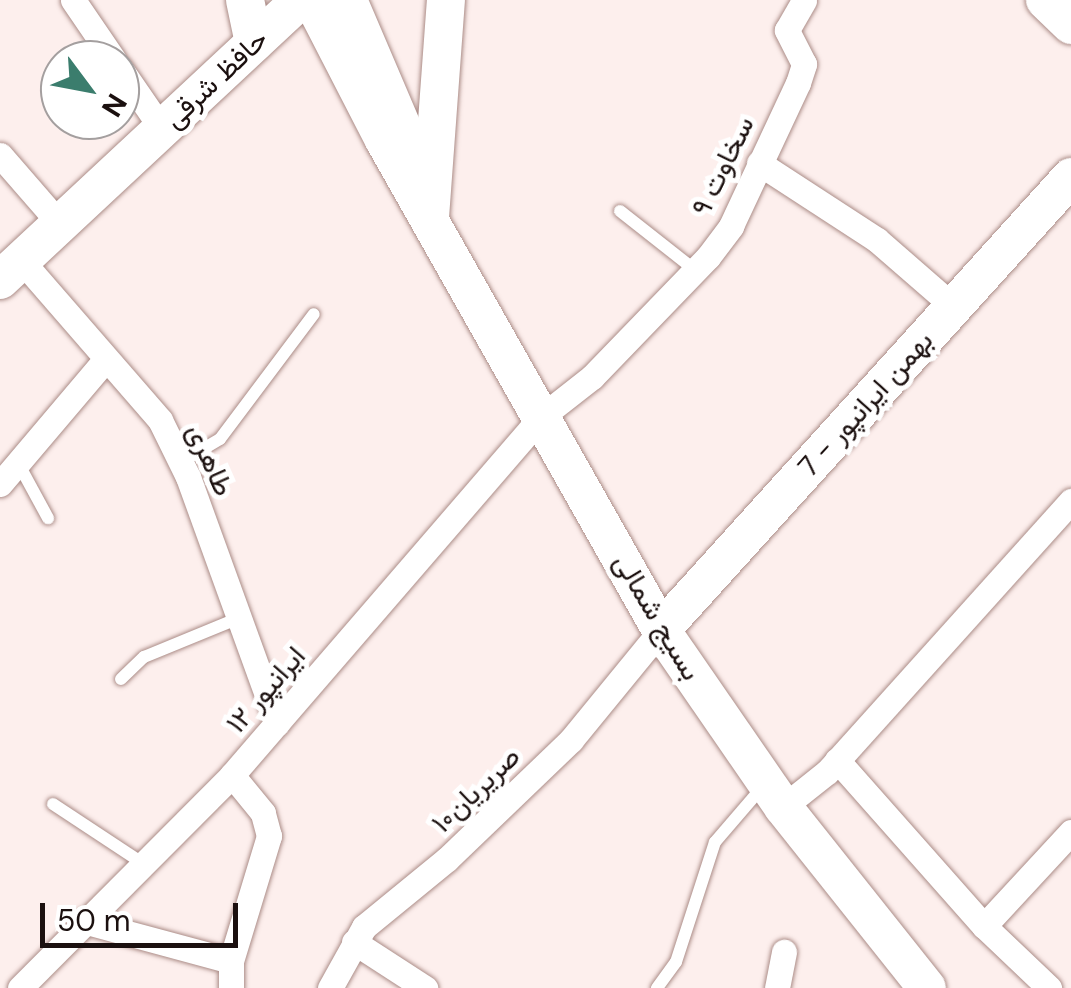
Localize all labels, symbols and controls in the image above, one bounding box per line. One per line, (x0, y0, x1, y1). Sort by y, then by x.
street label: حافظ شرقی (157, 22, 275, 136)
north arrow (40, 40, 140, 140)
text: N (93, 87, 135, 124)
street label: سخاوت ۹ (685, 111, 761, 221)
street label: بهمن ایرانپور - 7 (792, 324, 940, 484)
street label: طاهری (179, 419, 241, 501)
street label: بسیج شمالی (606, 547, 708, 687)
street label: ایرانپور ۱۲ (219, 640, 313, 740)
street label: صریریان۱۰ (425, 740, 527, 840)
scale bar (45, 883, 242, 945)
text: 50 m (57, 901, 131, 940)

